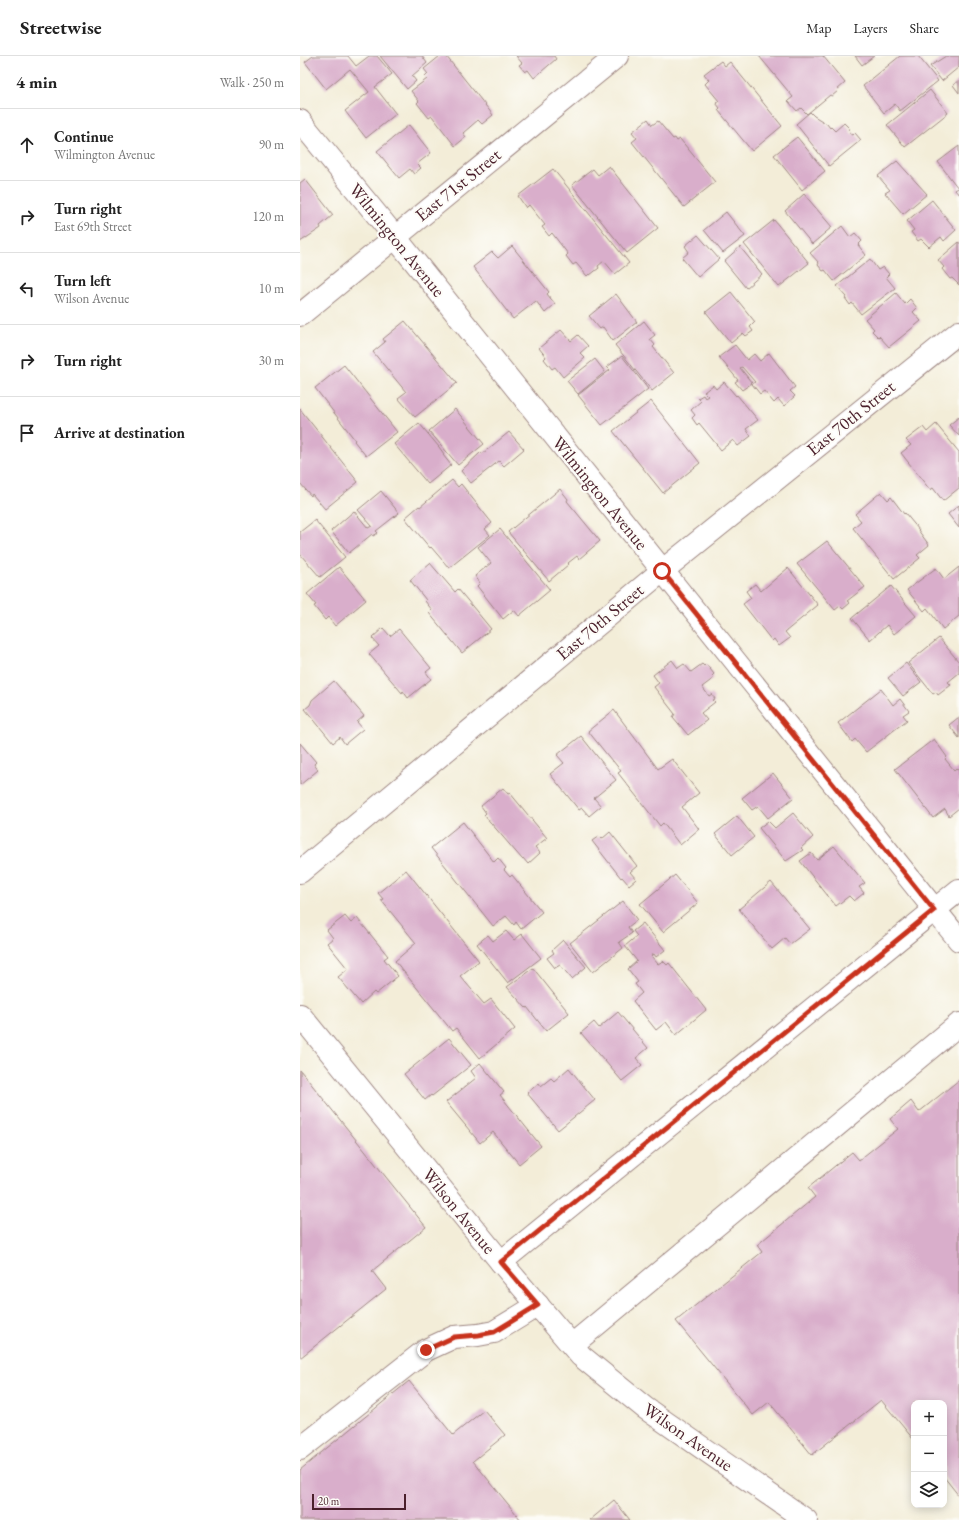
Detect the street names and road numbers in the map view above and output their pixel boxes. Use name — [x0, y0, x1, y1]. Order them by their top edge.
street label: East 71st Street — [410, 143, 506, 226]
street label: Wilmington Avenue — [344, 178, 450, 301]
street label: East 70th Street — [802, 375, 900, 460]
street label: Wilmington Avenue — [547, 431, 653, 554]
street label: East 70th Street — [551, 578, 648, 665]
street label: Wilson Avenue — [418, 1163, 501, 1258]
street label: Wilson Avenue — [639, 1397, 738, 1476]

